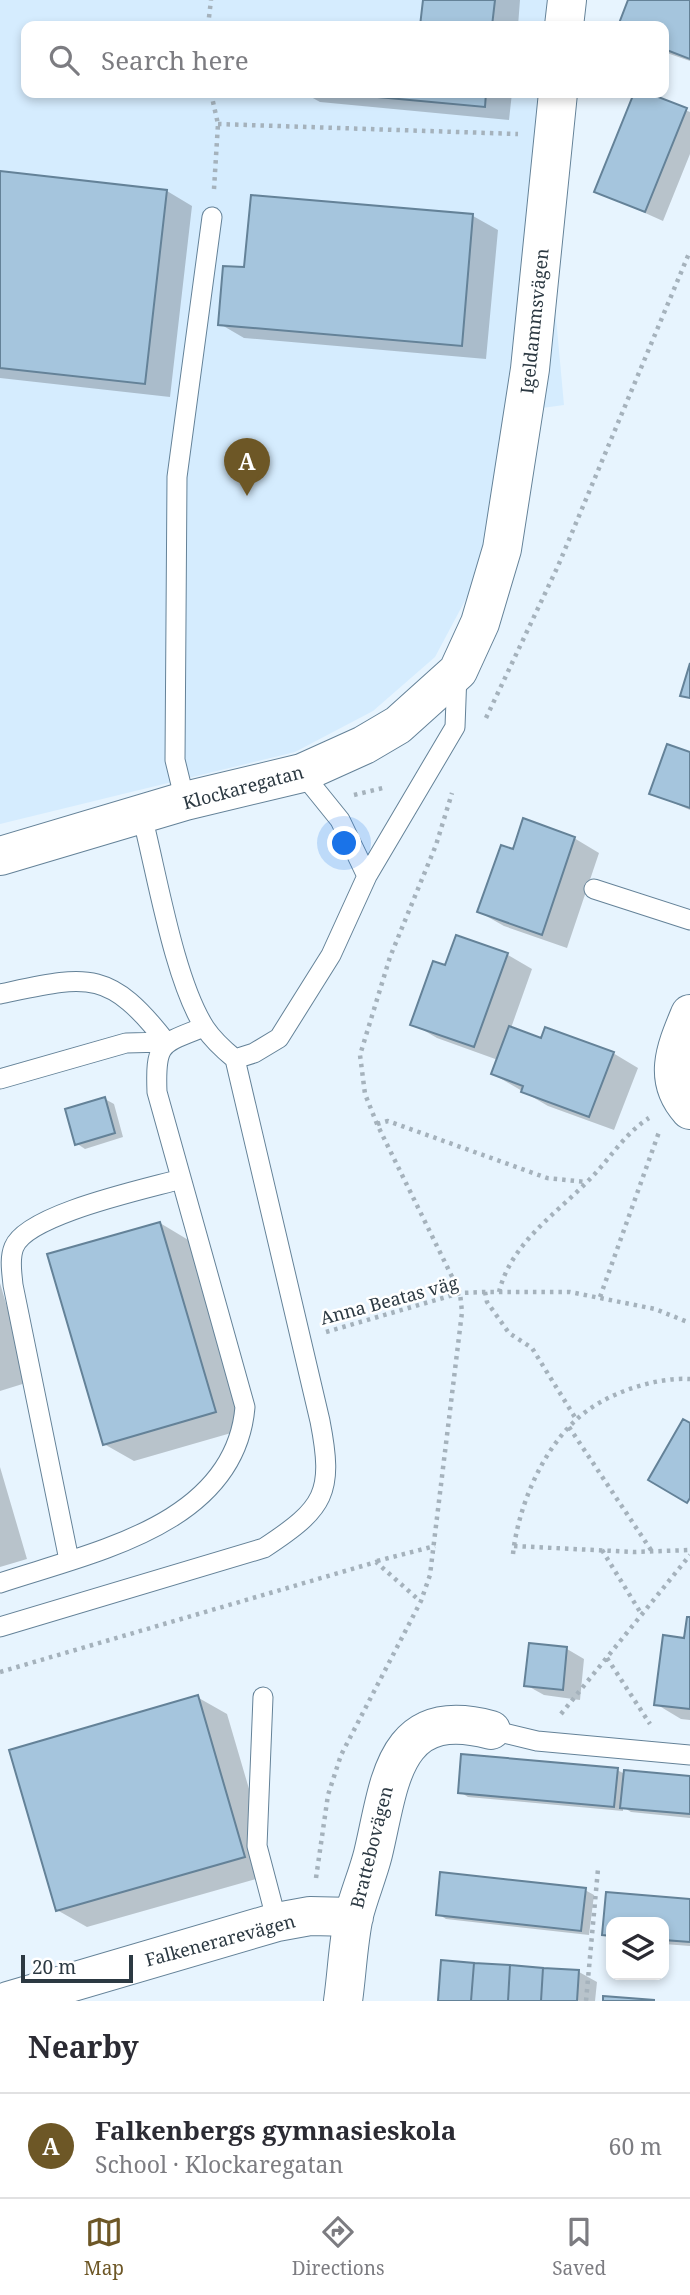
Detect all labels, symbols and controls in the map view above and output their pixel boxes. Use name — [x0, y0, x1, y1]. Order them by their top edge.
search box — [21, 21, 669, 98]
icon: search — [45, 41, 83, 79]
text: Search here — [101, 42, 249, 78]
street label: Igeldammsvägen — [514, 247, 554, 395]
pin: A — [224, 438, 270, 496]
street label: Klockaregatan — [180, 759, 306, 815]
your location — [327, 826, 361, 860]
street label: Anna Beatas väg — [317, 1270, 461, 1330]
street label: Brattebovägen — [344, 1783, 398, 1911]
street label: Falkenerarevägen — [142, 1908, 298, 1972]
map controls — [606, 1917, 669, 1980]
button: layers — [606, 1917, 669, 1980]
scale bar — [21, 1952, 133, 1984]
text: 20 m — [32, 1954, 76, 1980]
text: Nearby — [28, 2026, 139, 2067]
text: Falkenbergs gymnasieskola — [95, 2112, 456, 2148]
text: A — [42, 2130, 60, 2162]
text: 60 m — [609, 2130, 662, 2162]
text: School · Klockaregatan — [95, 2148, 343, 2180]
tab: Map — [84, 2213, 124, 2281]
tab: Directions — [292, 2213, 385, 2281]
tab: Saved — [552, 2213, 606, 2281]

